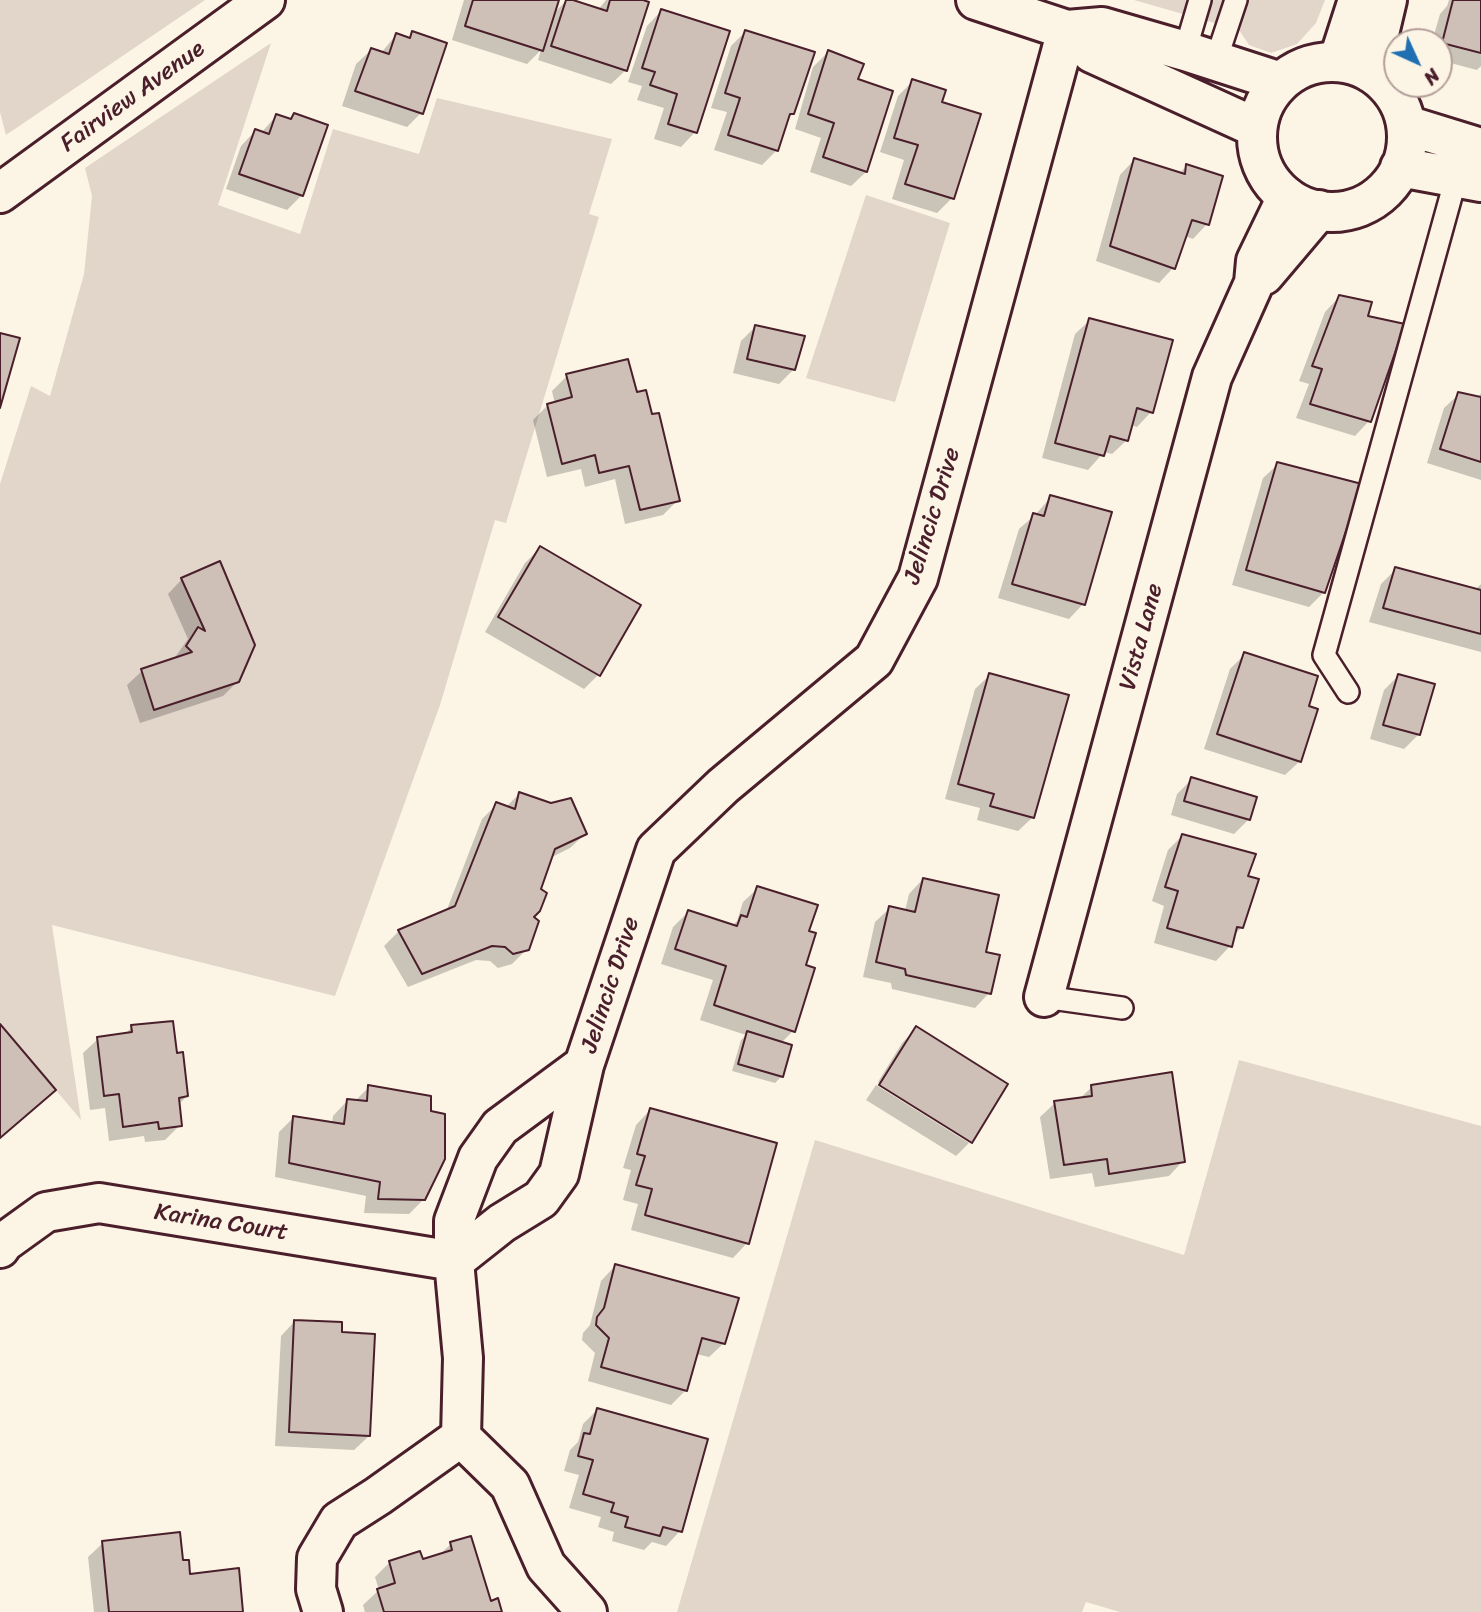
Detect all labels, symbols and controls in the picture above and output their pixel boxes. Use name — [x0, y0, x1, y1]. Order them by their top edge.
north arrow — [1383, 28, 1453, 98]
street label: Fairview Avenue — [55, 35, 211, 159]
text: N — [1415, 60, 1448, 93]
street label: Jelincic Drive — [899, 444, 967, 588]
street label: Vista Lane — [1114, 581, 1170, 693]
street label: Jelincic Drive — [576, 913, 646, 1057]
street label: Karina Court — [152, 1198, 290, 1248]

